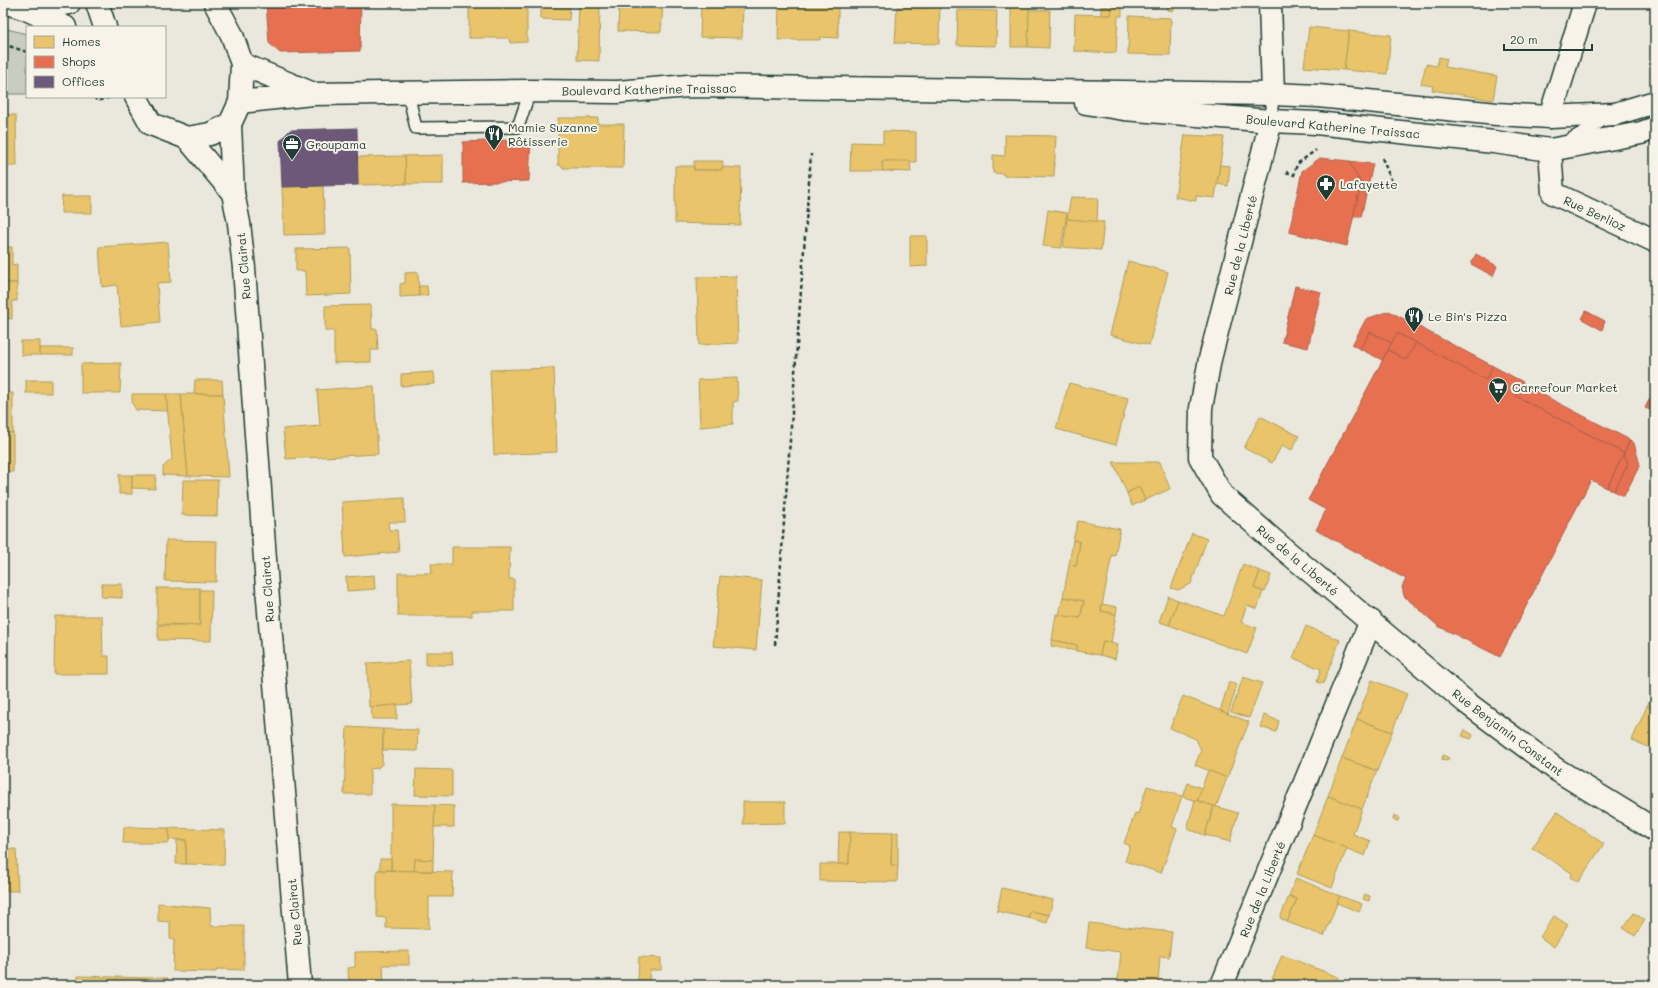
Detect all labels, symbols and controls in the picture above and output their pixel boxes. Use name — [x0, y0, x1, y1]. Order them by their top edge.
legend — [26, 26, 166, 98]
scale bar — [1504, 26, 1592, 52]
text: 20 m — [1510, 31, 1538, 47]
text: Homes — [62, 33, 101, 49]
text: Shops — [62, 53, 96, 69]
text: Offices — [62, 73, 105, 89]
street label: Boulevard Katherine Traissac — [561, 79, 737, 99]
street label: Boulevard Katherine Traissac — [1245, 110, 1421, 142]
place label: Mamie Suzanne Rôtisserie — [508, 119, 598, 149]
restaurant icon: Mamie Suzanne Rôtisserie — [483, 123, 505, 151]
office icon: Groupama — [281, 133, 303, 161]
place label: Groupama — [306, 136, 367, 152]
pharmacy icon: Lafayette — [1315, 173, 1337, 201]
place label: Lafayette — [1340, 176, 1398, 192]
street label: Rue Berlioz — [1561, 192, 1629, 235]
street label: Rue de la Liberté — [1220, 193, 1260, 297]
street label: Rue Clairat — [232, 232, 254, 300]
restaurant icon: Le Bin's Pizza — [1403, 305, 1425, 333]
place label: Le Bin's Pizza — [1428, 308, 1508, 324]
supermarket icon: Carrefour Market — [1487, 376, 1509, 404]
place label: Carrefour Market — [1512, 379, 1618, 395]
street label: Rue de la Liberté — [1254, 521, 1342, 599]
street label: Rue Clairat — [257, 555, 277, 623]
street label: Rue Benjamin Constant — [1449, 685, 1567, 779]
street label: Rue de la Liberté — [1235, 838, 1289, 940]
street label: Rue Clairat — [283, 878, 305, 946]

